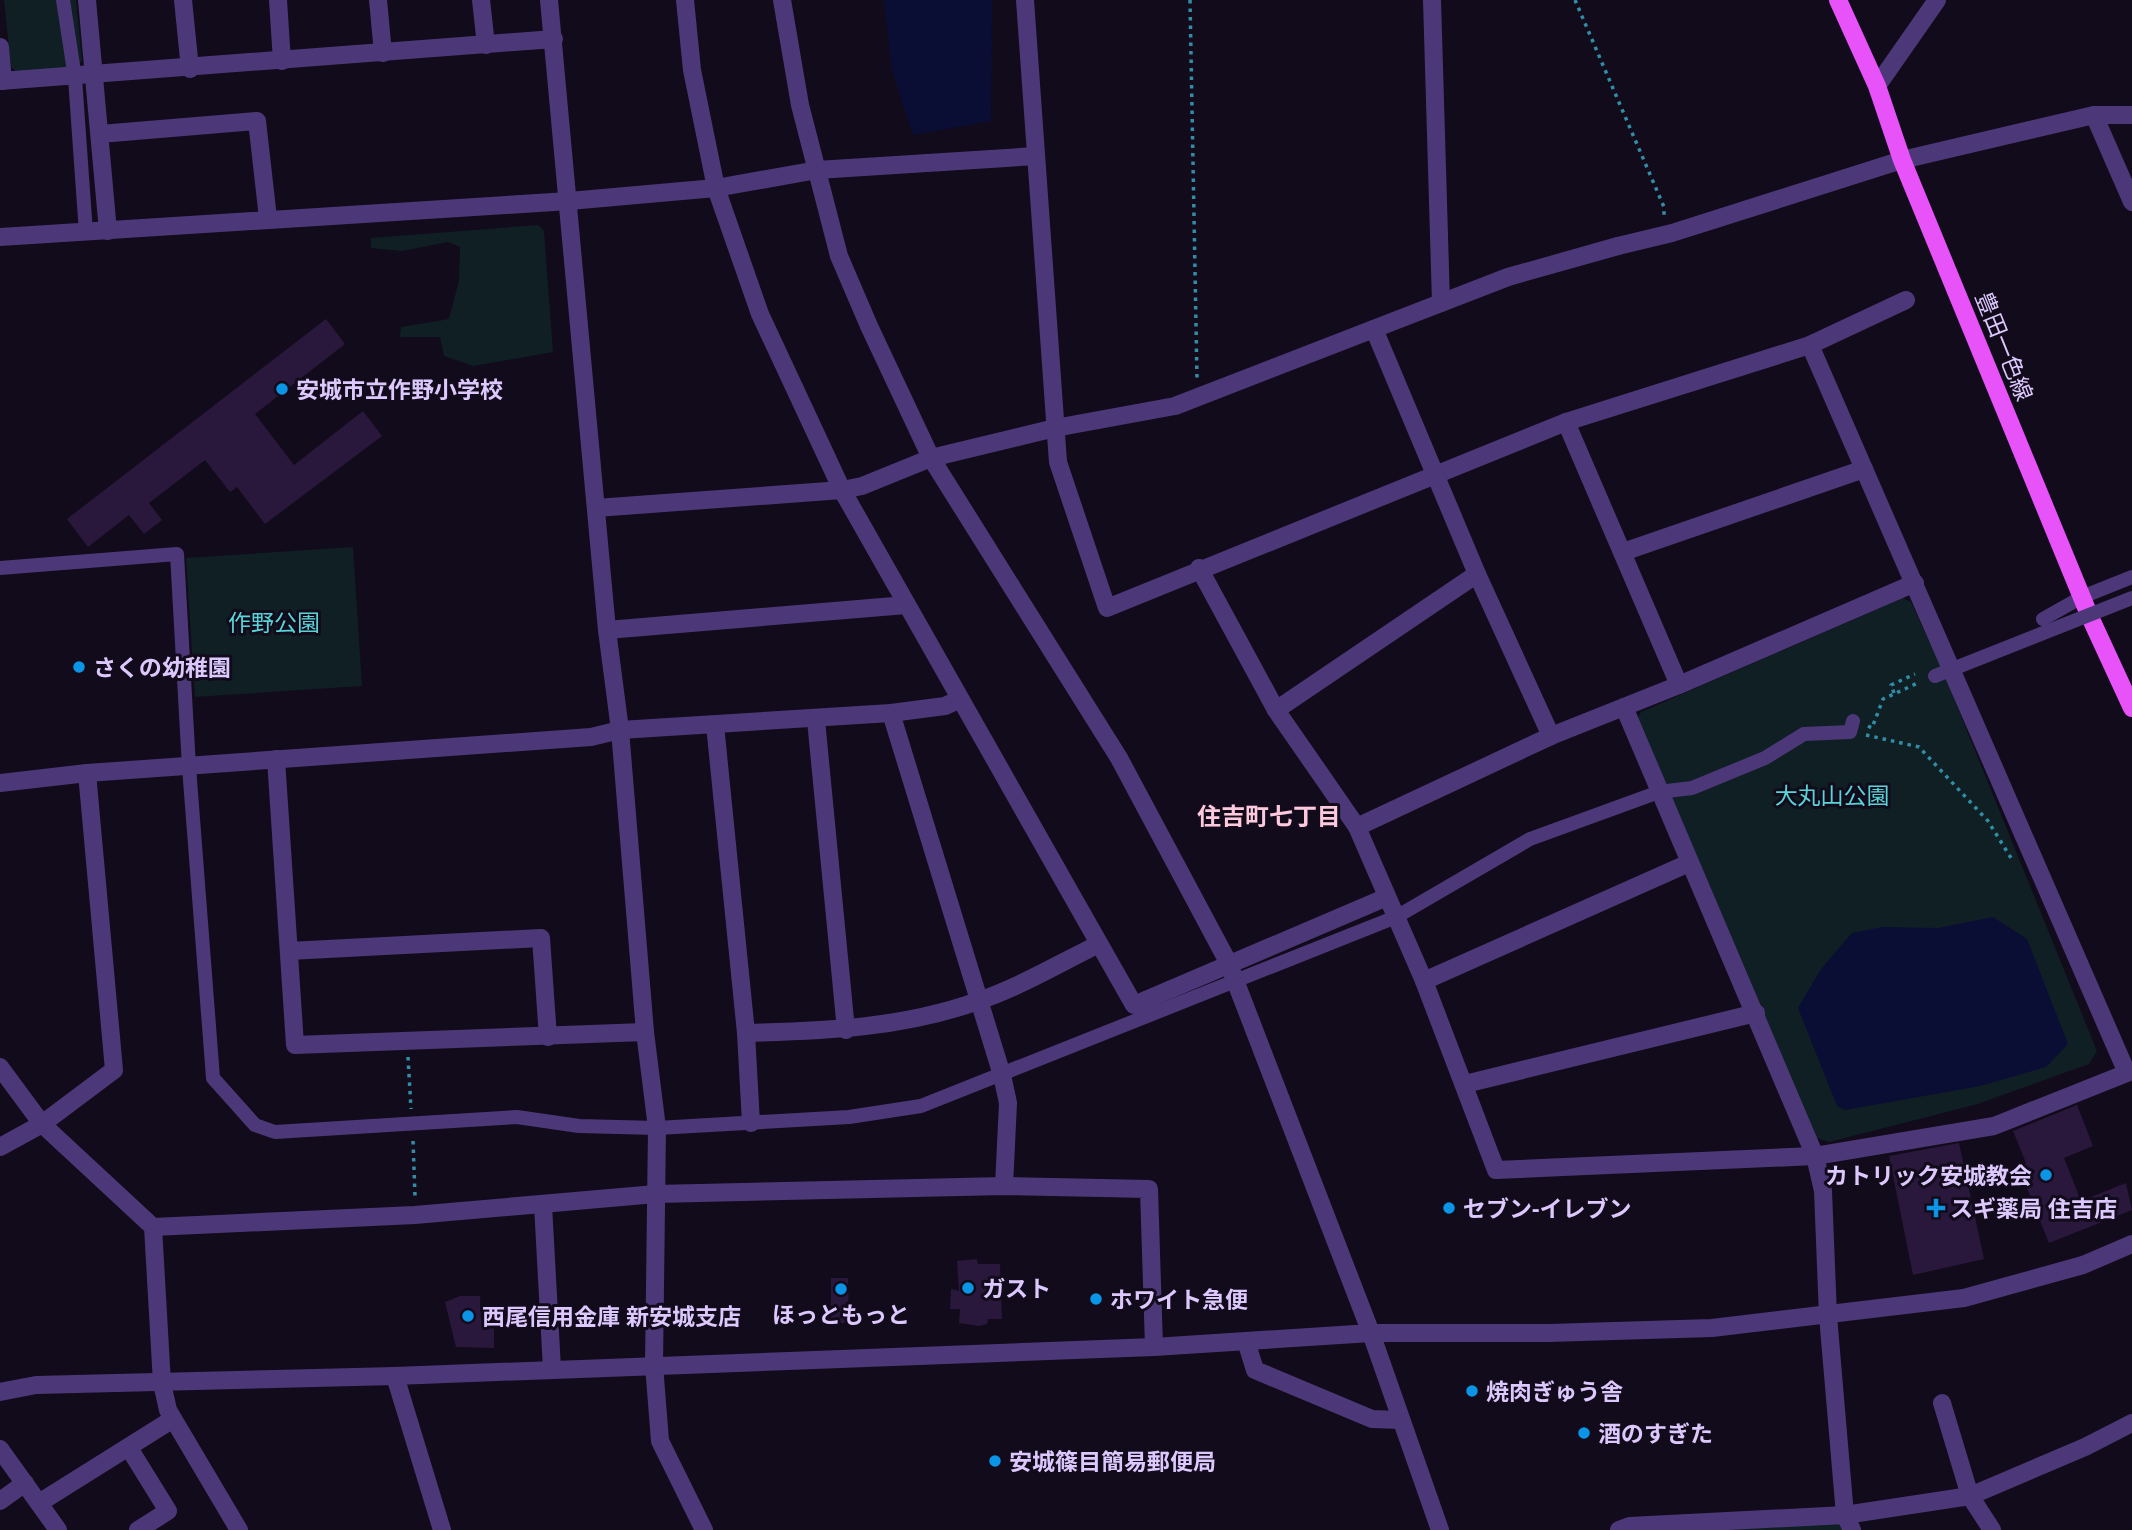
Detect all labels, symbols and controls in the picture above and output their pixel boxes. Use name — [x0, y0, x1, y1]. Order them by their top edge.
street label: 豊田一色線 — [1969, 287, 2041, 405]
place label: 安城市立作野小学校 — [296, 373, 503, 405]
marker: 安城市立作野小学校 — [274, 381, 290, 397]
park label: 作野公園 — [228, 606, 320, 638]
place label: さくの幼稚園 — [93, 651, 231, 683]
marker: さくの幼稚園 — [71, 659, 87, 675]
park label: 大丸山公園 — [1775, 779, 1890, 811]
district label: 住吉町七丁目 — [1197, 799, 1341, 832]
place label: カトリック安城教会 — [1825, 1159, 2032, 1191]
marker: カトリック安城教会 — [2038, 1167, 2054, 1183]
place label: セブン-イレブン — [1463, 1192, 1631, 1224]
place label: スギ薬局 住吉店 — [1950, 1192, 2117, 1224]
marker: セブン-イレブン — [1441, 1200, 1457, 1216]
marker: スギ薬局 住吉店 — [1928, 1200, 1944, 1216]
place label: ガスト — [982, 1272, 1051, 1304]
marker: ガスト — [960, 1280, 976, 1296]
marker: ほっともっと — [833, 1281, 849, 1297]
place label: ホワイト急便 — [1110, 1283, 1248, 1315]
marker: ホワイト急便 — [1088, 1291, 1104, 1307]
place label: ほっともっと — [772, 1298, 910, 1330]
place label: 西尾信用金庫 新安城支店 — [482, 1300, 741, 1332]
marker: 西尾信用金庫 新安城支店 — [460, 1308, 476, 1324]
place label: 焼肉ぎゅう舎 — [1486, 1375, 1623, 1407]
marker: 焼肉ぎゅう舎 — [1464, 1383, 1480, 1399]
place label: 酒のすぎた — [1598, 1417, 1713, 1449]
marker: 酒のすぎた — [1576, 1425, 1592, 1441]
place label: 安城篠目簡易郵便局 — [1009, 1445, 1216, 1477]
marker: 安城篠目簡易郵便局 — [987, 1453, 1003, 1469]

